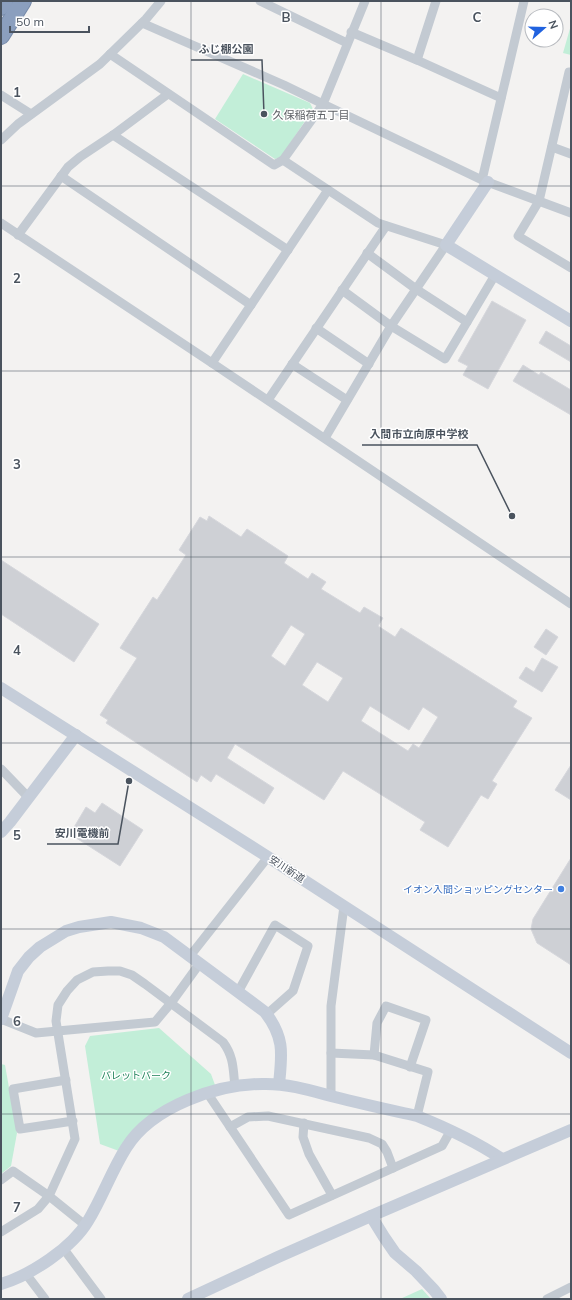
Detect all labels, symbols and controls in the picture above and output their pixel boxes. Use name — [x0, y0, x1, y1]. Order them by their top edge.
scale bar — [10, 8, 89, 34]
north arrow — [524, 8, 564, 48]
text: B — [282, 9, 291, 25]
text: C — [473, 9, 482, 25]
text: 50 m — [16, 14, 44, 29]
text: N — [545, 18, 561, 31]
callout: ふじ棚公園 — [191, 37, 262, 60]
text: ふじ棚公園 — [199, 42, 254, 56]
text: 1 — [13, 84, 21, 100]
district label: 久保稲荷五丁目 — [273, 108, 350, 122]
text: 2 — [13, 270, 21, 286]
callout: 入間市立向原中学校 — [362, 422, 477, 445]
text: 入間市立向原中学校 — [370, 427, 469, 441]
text: 3 — [13, 456, 21, 472]
text: 4 — [13, 642, 21, 658]
callout: 安川電機前 — [47, 821, 118, 844]
text: 安川電機前 — [55, 826, 110, 840]
text: 5 — [13, 827, 21, 843]
street label: 安川新道 — [267, 853, 307, 885]
place label: イオン入間ショッピングセンター — [403, 883, 553, 896]
marker: イオン入間ショッピングセンター — [556, 884, 566, 894]
text: 6 — [13, 1013, 21, 1029]
park label: パレットパーク — [101, 1069, 171, 1082]
text: 7 — [13, 1199, 21, 1215]

